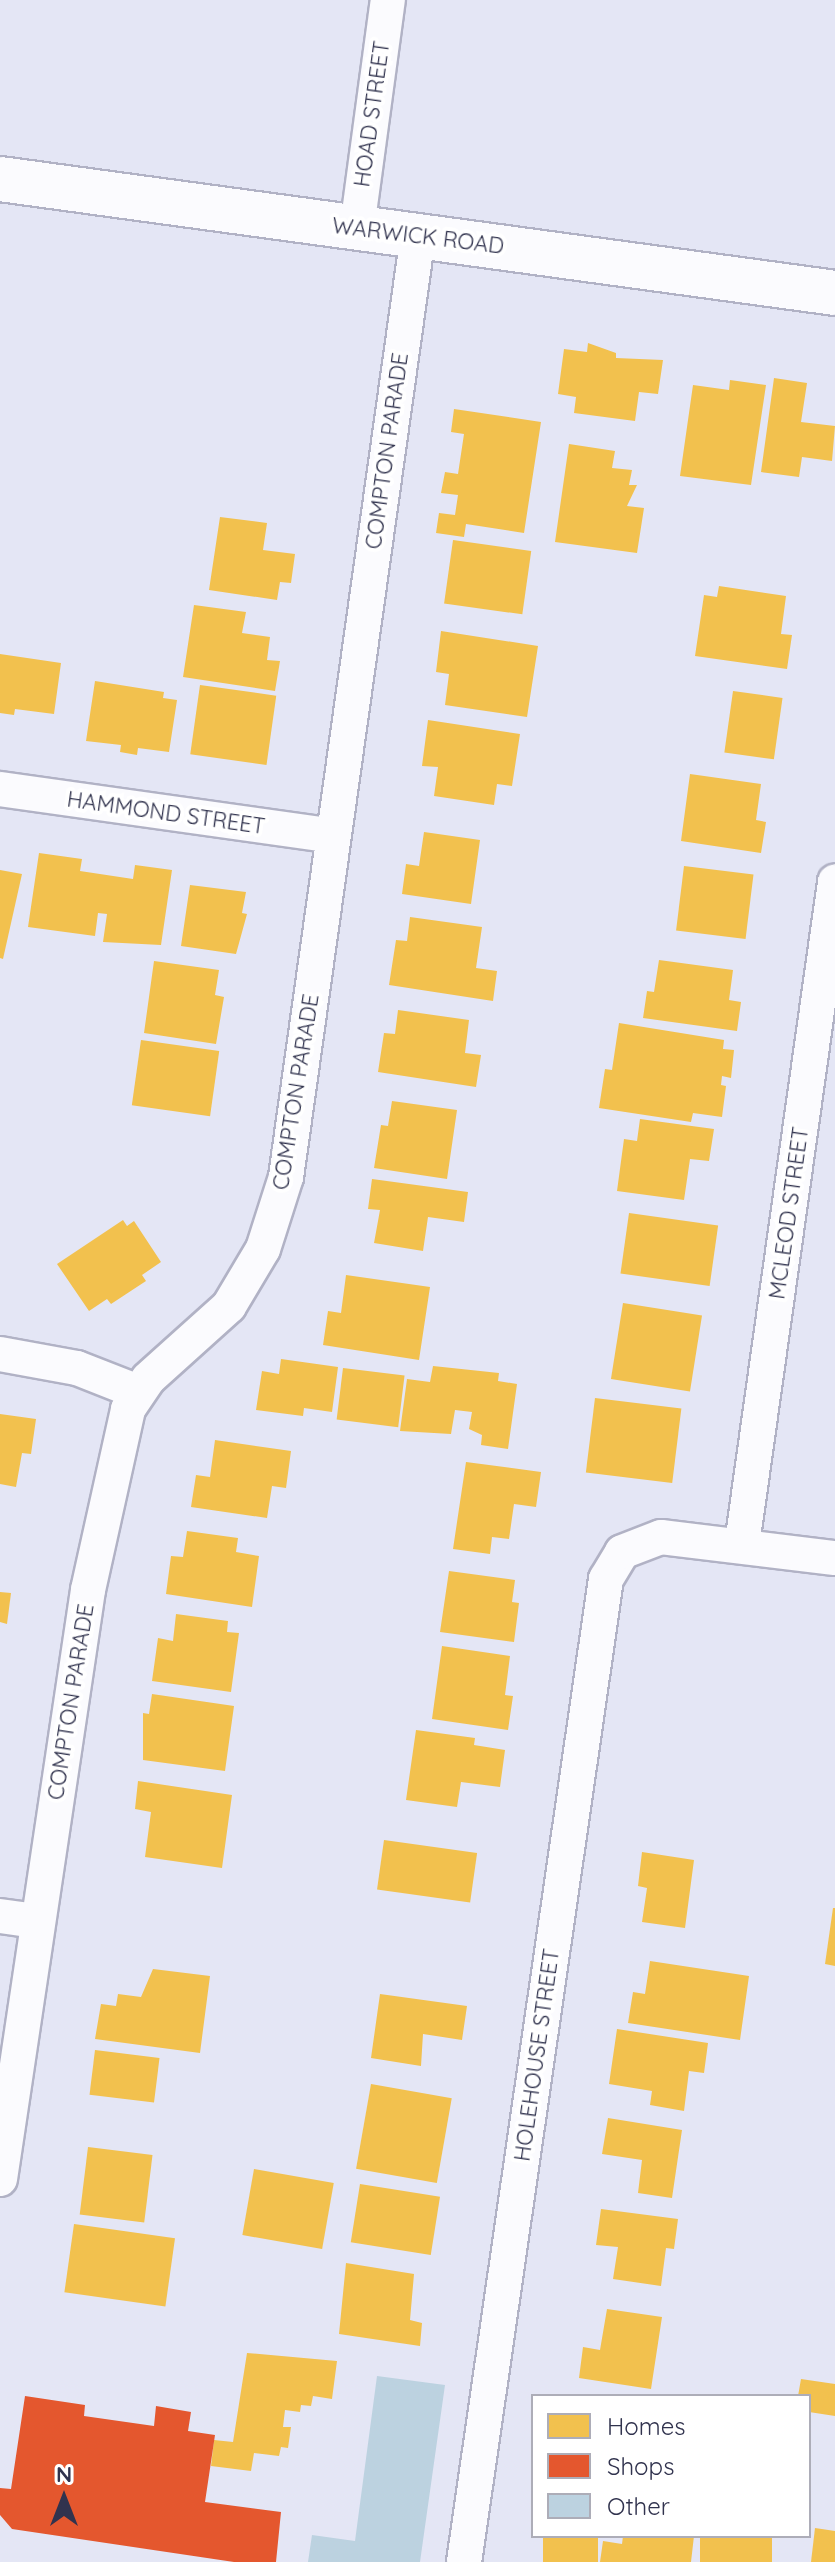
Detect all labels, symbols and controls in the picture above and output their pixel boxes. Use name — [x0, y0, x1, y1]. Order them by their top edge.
street label: HOAD STREET — [349, 39, 395, 189]
street label: WARWICK ROAD — [331, 212, 505, 260]
street label: COMPTON PARADE — [360, 351, 414, 551]
street label: HAMMOND STREET — [65, 786, 267, 840]
street label: COMPTON PARADE — [267, 992, 325, 1192]
street label: MCLEOD STREET — [764, 1125, 814, 1301]
street label: COMPTON PARADE — [42, 1602, 100, 1802]
street label: HOLEHOUSE STREET — [509, 1947, 565, 2163]
legend — [531, 2394, 811, 2538]
text: Homes — [607, 2411, 685, 2441]
text: Shops — [607, 2451, 674, 2481]
north arrow — [24, 2458, 104, 2538]
text: N — [56, 2460, 72, 2488]
text: Other — [607, 2491, 670, 2521]

